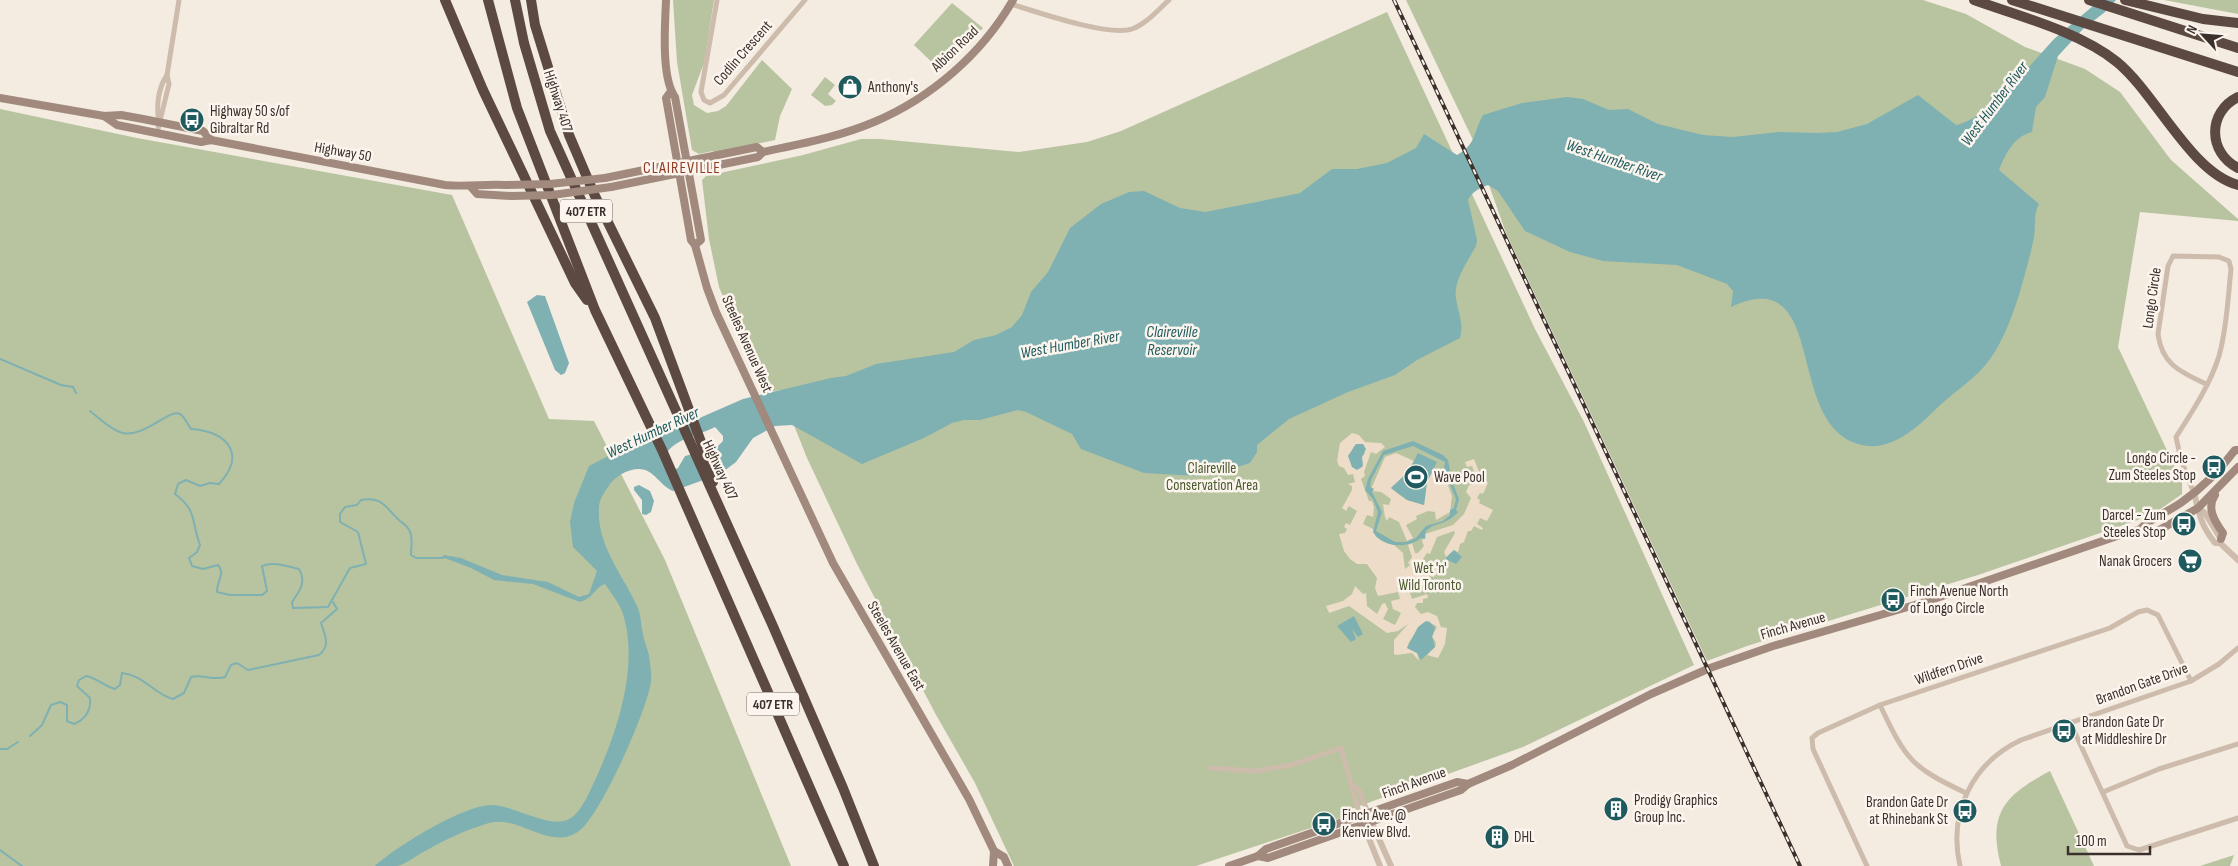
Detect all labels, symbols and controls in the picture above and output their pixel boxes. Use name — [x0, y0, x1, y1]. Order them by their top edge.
north arrow — [2178, 10, 2228, 60]
street label: Codlin Crescent — [710, 16, 777, 89]
street label: Albion Road — [927, 22, 983, 77]
text: N — [2182, 22, 2201, 37]
water label: West Humber River — [1957, 58, 2033, 150]
street label: Highway 407 — [539, 68, 577, 134]
shop icon: Anthony's — [837, 74, 863, 100]
place label: Anthony's — [867, 78, 918, 97]
place label: Highway 50 s/of Gibraltar Rd — [210, 102, 290, 138]
bus stop icon: Highway 50 s/of Gibraltar Rd — [179, 107, 205, 133]
water label: West Humber River — [1564, 136, 1665, 186]
street label: Highway 50 — [313, 138, 373, 166]
district label: CLAIREVILLE — [643, 159, 721, 178]
road number: 407 ETR — [560, 200, 612, 222]
street label: Longo Circle — [2138, 266, 2166, 330]
street label: Steeles Avenue West — [717, 293, 777, 396]
water label: Claireville Reservoir — [1146, 323, 1198, 360]
water label: West Humber River — [1019, 327, 1121, 363]
water label: West Humber River — [604, 403, 703, 463]
street label: Highway 407 — [698, 437, 742, 503]
place label: Longo Circle - Zum Steeles Stop — [2109, 449, 2196, 485]
bus stop icon: Longo Circle - Zum Steeles Stop — [2201, 454, 2227, 480]
park label: Claireville Conservation Area — [1166, 459, 1258, 495]
sports icon: Wave Pool — [1403, 464, 1429, 490]
place label: Wave Pool — [1434, 468, 1485, 487]
place label: Darcel - Zum Steeles Stop — [2102, 506, 2166, 542]
bus stop icon: Darcel - Zum Steeles Stop — [2171, 511, 2197, 537]
supermarket icon: Nanak Grocers — [2177, 548, 2203, 574]
place label: Nanak Grocers — [2099, 552, 2172, 571]
park label: Wet 'n' Wild Toronto — [1399, 559, 1461, 595]
place label: Finch Avenue North of Longo Circle — [1910, 582, 2008, 618]
bus stop icon: Finch Avenue North of Longo Circle — [1880, 587, 1906, 613]
street label: Steeles Avenue East — [863, 598, 930, 695]
street label: Finch Avenue — [1758, 608, 1828, 644]
street label: Wildfern Drive — [1912, 648, 1986, 690]
street label: Brandon Gate Drive — [2093, 659, 2191, 709]
road number: 407 ETR — [747, 692, 799, 716]
place label: Brandon Gate Dr at Middleshire Dr — [2082, 713, 2167, 749]
bus stop icon: Brandon Gate Dr at Middleshire Dr — [2051, 718, 2077, 744]
street label: Finch Avenue — [1379, 763, 1449, 803]
place label: Prodigy Graphics Group Inc. — [1634, 791, 1718, 827]
place label: Brandon Gate Dr at Rhinebank St — [1866, 793, 1949, 829]
building icon: Prodigy Graphics Group Inc. — [1603, 796, 1629, 822]
bus stop icon: Brandon Gate Dr at Rhinebank St — [1952, 798, 1978, 824]
place label: Finch Ave. @ Kenview Blvd. — [1342, 806, 1411, 842]
bus stop icon: Finch Ave. @ Kenview Blvd. — [1311, 811, 1337, 837]
building icon: DHL — [1484, 824, 1510, 850]
scale bar — [2068, 824, 2150, 856]
place label: DHL — [1514, 828, 1535, 847]
text: 100 m — [2076, 832, 2107, 851]

